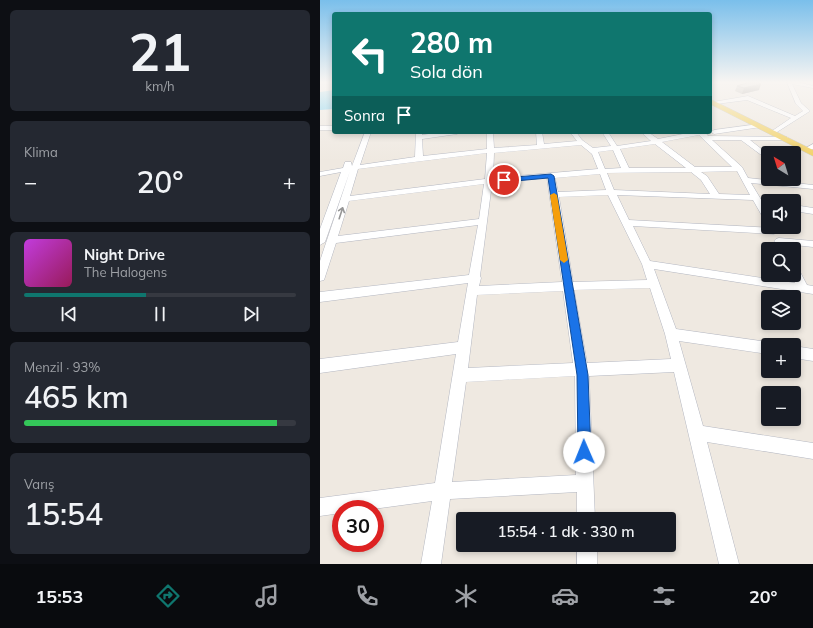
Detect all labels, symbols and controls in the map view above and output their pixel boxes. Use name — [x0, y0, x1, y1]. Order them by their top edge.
text: 21 — [129, 19, 191, 84]
text: 280 m — [410, 25, 493, 60]
icon: left — [344, 28, 396, 80]
text: Sola dön — [410, 60, 483, 83]
text: km/h — [145, 78, 175, 94]
icon: arrive — [393, 104, 415, 126]
text: Sonra — [344, 106, 385, 125]
text: Klima — [24, 144, 58, 160]
north arrow — [761, 146, 801, 186]
map controls — [761, 146, 801, 426]
text: 20° — [136, 163, 184, 201]
pin — [487, 163, 521, 197]
text: − — [24, 168, 37, 196]
text: + — [283, 168, 296, 196]
icon: arrive — [493, 169, 515, 191]
button: sound — [761, 194, 801, 234]
one-way arrow — [338, 207, 345, 220]
button: search — [761, 242, 801, 282]
text: Night Drive — [84, 245, 165, 264]
text: The Halogens — [84, 264, 167, 280]
button: layers — [761, 290, 801, 330]
icon: previous — [58, 303, 80, 325]
icon: pause — [149, 303, 171, 325]
icon: next — [240, 303, 262, 325]
button: + — [761, 338, 801, 378]
text: Menzil · 93% — [24, 359, 100, 375]
text: 465 km — [24, 378, 129, 416]
button: − — [761, 386, 801, 426]
position arrow — [563, 431, 605, 473]
text: Varış — [24, 476, 54, 492]
text: 15:54 — [24, 495, 103, 533]
speed limit sign: 30 — [332, 500, 384, 552]
text: 15:54 · 1 dk · 330 m — [497, 522, 635, 541]
icon: directions — [154, 582, 182, 610]
icon: music — [253, 582, 281, 610]
icon: phone — [353, 582, 381, 610]
icon: climate — [452, 582, 480, 610]
icon: car — [551, 582, 579, 610]
icon: filters — [650, 582, 678, 610]
text: 15:53 — [36, 585, 83, 608]
text: 20° — [749, 585, 777, 608]

